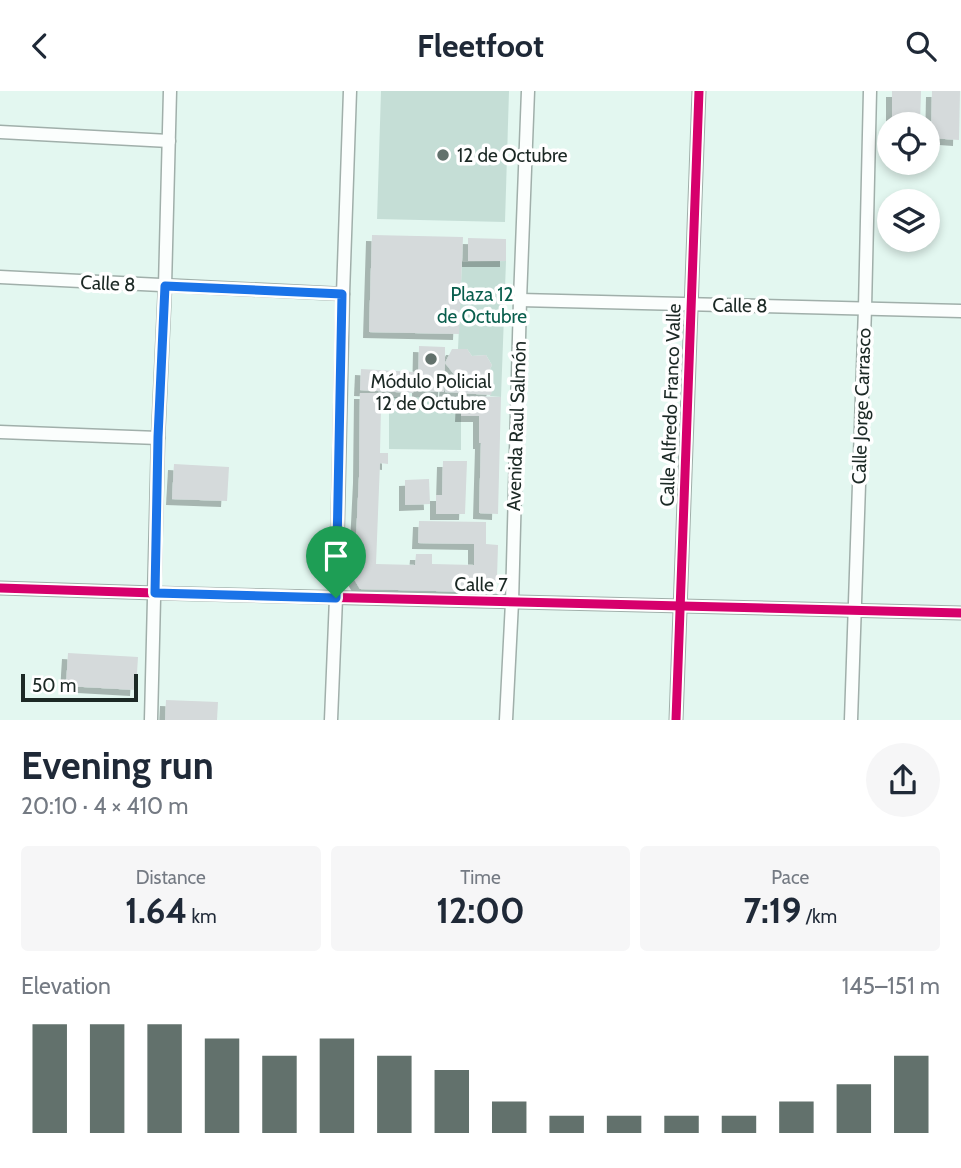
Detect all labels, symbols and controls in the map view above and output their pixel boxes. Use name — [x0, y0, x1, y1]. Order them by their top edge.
text: Fleetfoot — [417, 26, 544, 65]
icon: back — [21, 27, 59, 65]
icon: search — [902, 27, 940, 65]
map controls — [877, 112, 940, 252]
button: locate — [877, 112, 940, 175]
place label: 12 de Octubre — [457, 144, 568, 167]
marker: 12 de Octubre — [435, 147, 451, 163]
button: layers — [877, 189, 940, 252]
street label: Calle 8 — [80, 271, 136, 296]
park label: Plaza 12 de Octubre — [437, 283, 527, 328]
street label: Calle 8 — [712, 294, 768, 317]
street label: Calle Alfredo Franco Valle — [655, 303, 686, 507]
street label: Calle Jorge Carrasco — [847, 327, 876, 485]
street label: Avenida Raul Salmón — [502, 341, 531, 511]
marker: Módulo Policial 12 de Octubre — [423, 351, 439, 367]
place label: Módulo Policial 12 de Octubre — [370, 370, 492, 415]
pin — [306, 526, 366, 598]
icon: arrive — [317, 537, 355, 575]
street label: Calle 7 — [454, 573, 508, 596]
scale bar — [21, 671, 138, 703]
text: 50 m — [32, 674, 76, 697]
text: Evening run — [21, 742, 214, 789]
button: share — [866, 743, 940, 817]
text: 20:10 · 4 × 410 m — [21, 792, 188, 820]
text: Distance — [136, 866, 206, 889]
text: Time — [460, 866, 501, 889]
text: Pace — [771, 866, 809, 889]
text: 1.64 — [125, 889, 187, 932]
text: 12:00 — [436, 889, 525, 932]
text: 7:19 — [743, 889, 801, 932]
text: km — [187, 905, 217, 928]
text: /km — [801, 905, 837, 928]
text: Elevation — [21, 972, 111, 1000]
text: 145–151 m — [842, 972, 940, 1000]

